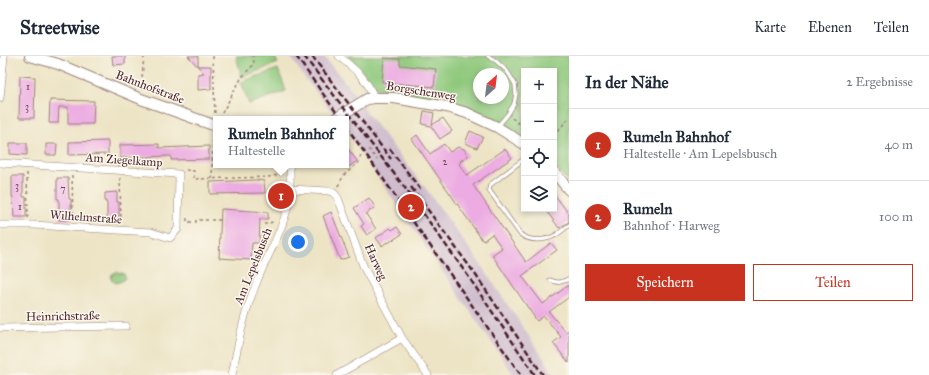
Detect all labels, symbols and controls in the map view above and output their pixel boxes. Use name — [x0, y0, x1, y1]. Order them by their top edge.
text: Streetwise — [20, 16, 100, 39]
text: Karte — [754, 19, 786, 36]
text: Ebenen — [808, 19, 852, 36]
text: Teilen — [874, 19, 909, 36]
street label: Bahnhofstraße — [114, 68, 186, 106]
north arrow — [473, 68, 509, 104]
map controls — [521, 68, 557, 212]
button: + — [521, 68, 557, 104]
text: In der Nähe — [585, 72, 669, 93]
text: 2 Ergebnisse — [846, 74, 913, 90]
street label: Borgschenweg — [385, 79, 457, 104]
house number: 1 — [26, 81, 30, 93]
house number: 3 — [25, 101, 29, 113]
button: − — [521, 104, 557, 140]
popup — [213, 116, 349, 168]
text: Rumeln Bahnhof — [228, 125, 334, 143]
text: Rumeln Bahnhof — [623, 128, 729, 146]
text: 1 — [595, 137, 601, 153]
text: 40 m — [884, 137, 913, 153]
button: locate — [521, 140, 557, 176]
text: Haltestelle — [228, 143, 285, 159]
text: Haltestelle · Am Lepelsbusch — [623, 146, 777, 162]
street label: Am Ziegelkamp — [84, 150, 163, 171]
house number: 2 — [443, 156, 448, 168]
button: layers — [521, 176, 557, 212]
house number: 3 — [15, 180, 19, 192]
pin: 1 — [268, 181, 294, 211]
house number: 7 — [60, 183, 66, 195]
pin: 2 — [398, 192, 424, 222]
text: Rumeln — [623, 200, 672, 218]
house number: 1 — [18, 201, 22, 213]
street label: Wilhelmstraße — [49, 207, 123, 227]
text: 2 — [595, 209, 601, 225]
text: 100 m — [879, 209, 913, 225]
text: Bahnhof · Harweg — [623, 218, 720, 234]
street label: Am Lepelsbusch — [231, 225, 275, 307]
your location — [288, 232, 308, 252]
street label: Harweg — [361, 242, 390, 283]
button: Speichern — [585, 264, 745, 301]
button: Teilen — [753, 264, 913, 301]
street label: Heinrichstraße — [26, 308, 100, 324]

